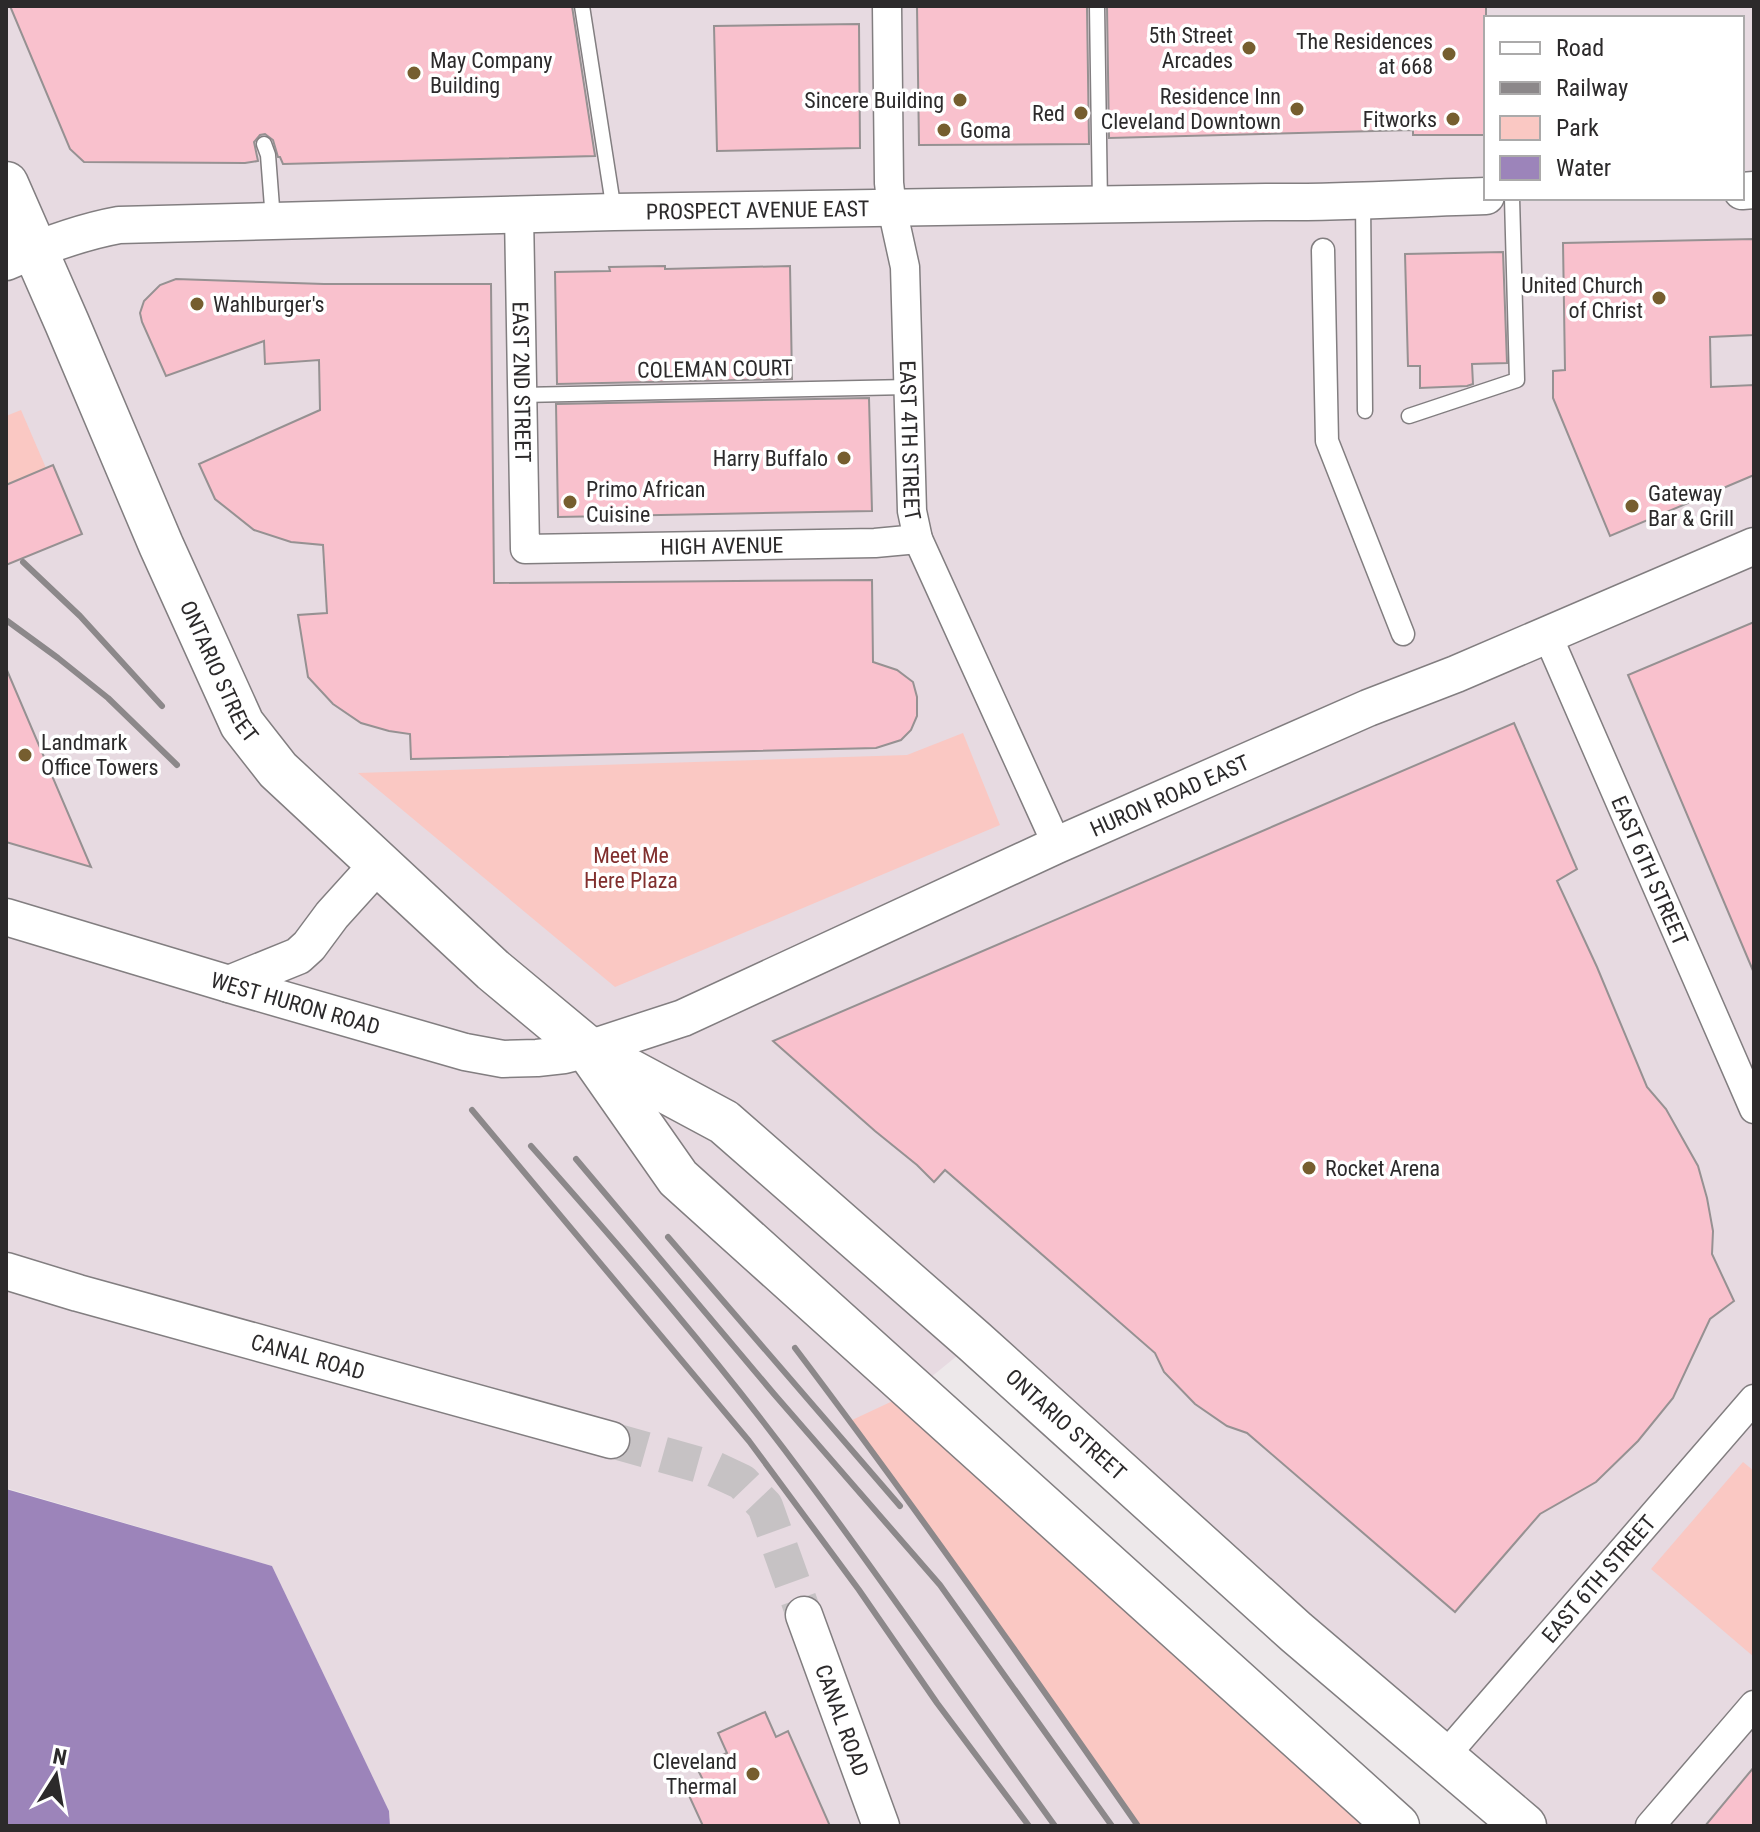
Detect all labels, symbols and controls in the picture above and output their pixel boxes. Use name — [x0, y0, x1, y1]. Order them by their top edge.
legend — [1484, 16, 1744, 200]
place label: 5th Street Arcades — [1148, 23, 1233, 73]
place label: The Residences at 668 — [1296, 29, 1433, 79]
text: Road — [1556, 34, 1604, 62]
marker: 5th Street Arcades — [1240, 39, 1258, 57]
marker: The Residences at 668 — [1440, 45, 1458, 63]
place label: May Company Building — [430, 48, 553, 98]
marker: May Company Building — [405, 64, 423, 82]
text: Railway — [1556, 74, 1628, 102]
place label: Residence Inn Cleveland Downtown — [1101, 84, 1281, 134]
place label: Sincere Building — [804, 88, 944, 113]
marker: Sincere Building — [951, 91, 969, 109]
marker: Residence Inn Cleveland Downtown — [1288, 100, 1306, 118]
place label: Red — [1032, 101, 1065, 126]
marker: Red — [1072, 104, 1090, 122]
place label: Fitworks — [1363, 107, 1437, 132]
marker: Fitworks — [1444, 110, 1462, 128]
text: Park — [1556, 114, 1599, 142]
place label: Goma — [960, 118, 1011, 143]
marker: Goma — [935, 121, 953, 139]
text: Water — [1556, 154, 1611, 182]
street label: PROSPECT AVENUE EAST — [646, 196, 870, 224]
place label: United Church of Christ — [1521, 273, 1643, 323]
marker: United Church of Christ — [1650, 289, 1668, 307]
place label: Wahlburger's — [213, 292, 325, 317]
marker: Wahlburger's — [188, 295, 206, 313]
street label: EAST 2ND STREET — [508, 301, 536, 463]
street label: COLEMAN COURT — [637, 355, 793, 383]
street label: EAST 4TH STREET — [895, 360, 926, 523]
place label: Harry Buffalo — [713, 446, 828, 471]
marker: Harry Buffalo — [835, 449, 853, 467]
place label: Primo African Cuisine — [586, 477, 705, 527]
place label: Gateway Bar & Grill — [1648, 481, 1734, 531]
marker: Primo African Cuisine — [561, 493, 579, 511]
marker: Gateway Bar & Grill — [1623, 497, 1641, 515]
street label: HIGH AVENUE — [660, 532, 784, 559]
street label: ONTARIO STREET — [175, 597, 264, 747]
place label: Landmark Office Towers — [41, 730, 158, 780]
marker: Landmark Office Towers — [16, 746, 34, 764]
street label: HURON ROAD EAST — [1086, 749, 1253, 841]
street label: EAST 6TH STREET — [1607, 792, 1694, 949]
park label: Meet Me Here Plaza — [584, 843, 678, 893]
street label: WEST HURON ROAD — [208, 967, 383, 1039]
place label: Rocket Arena — [1325, 1156, 1440, 1181]
marker: Rocket Arena — [1300, 1159, 1318, 1177]
street label: CANAL ROAD — [248, 1329, 368, 1384]
street label: ONTARIO STREET — [1001, 1364, 1132, 1485]
street label: EAST 6TH STREET — [1537, 1510, 1660, 1647]
street label: CANAL ROAD — [811, 1661, 874, 1780]
north arrow — [16, 1736, 96, 1816]
text: N — [51, 1743, 69, 1770]
place label: Cleveland Thermal — [653, 1749, 737, 1799]
marker: Cleveland Thermal — [744, 1765, 762, 1783]

